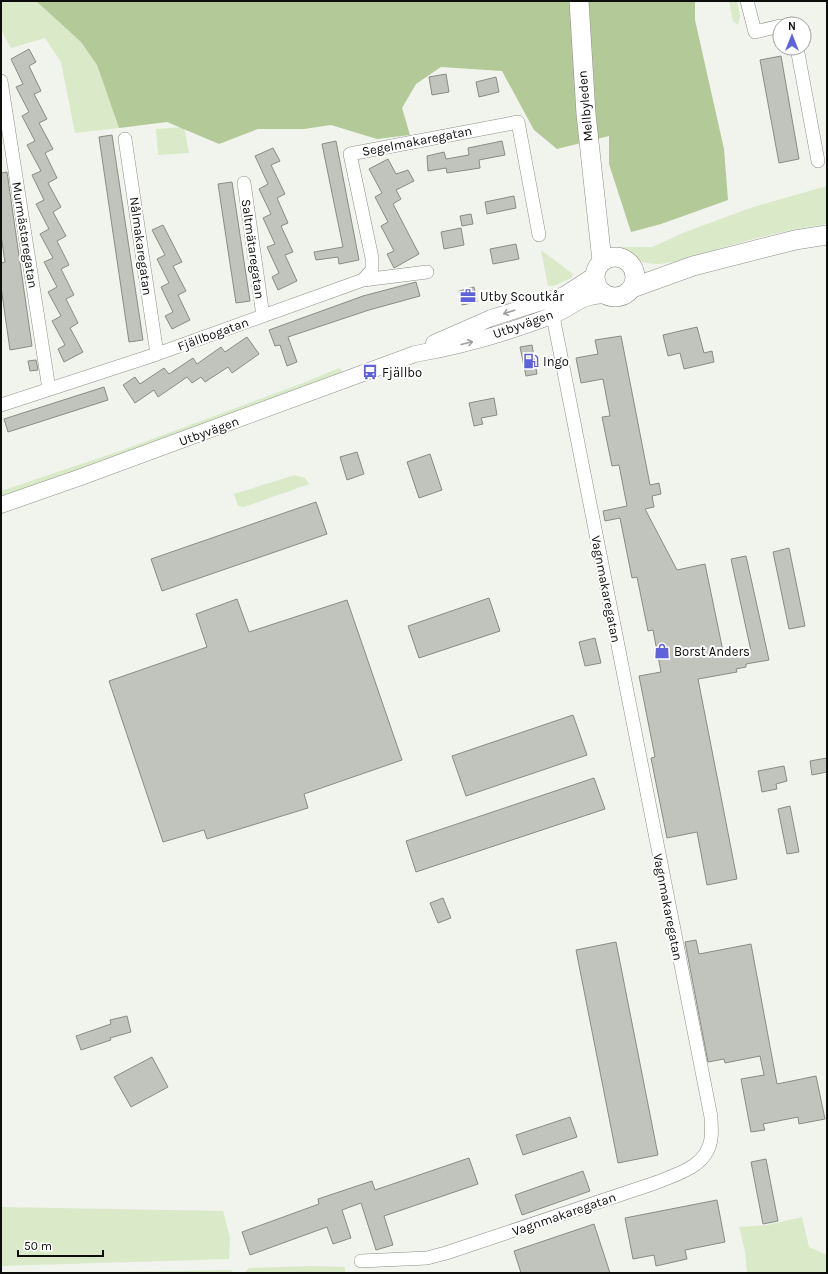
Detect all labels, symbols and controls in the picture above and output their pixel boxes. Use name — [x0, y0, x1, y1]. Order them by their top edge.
north arrow — [772, 16, 812, 56]
text: N — [788, 20, 796, 33]
street label: Mellbyleden — [574, 70, 596, 142]
street label: Segelmakaregatan — [361, 123, 473, 159]
street label: Murmästaregatan — [9, 181, 41, 289]
street label: Nålmakaregatan — [127, 196, 155, 296]
street label: Saltmätaregatan — [239, 198, 267, 300]
office icon: Utby Scoutkår — [459, 287, 477, 305]
place label: Utby Scoutkår — [480, 289, 564, 304]
street label: Utbyvägen — [491, 307, 555, 341]
one-way arrow — [503, 309, 515, 317]
street label: Fjällbogatan — [175, 314, 251, 354]
one-way arrow — [460, 338, 473, 346]
fuel station icon: Ingo — [522, 352, 540, 370]
place label: Ingo — [543, 354, 569, 369]
bus stop icon: Fjällbo — [361, 363, 379, 381]
place label: Fjällbo — [382, 365, 422, 380]
street label: Utbyvägen — [177, 413, 241, 449]
street label: Vagnmakaregatan — [588, 534, 624, 644]
shop icon: Borst Anders — [653, 642, 671, 660]
place label: Borst Anders — [674, 644, 750, 659]
street label: Vagnmakaregatan — [650, 852, 686, 962]
street label: Vagnmakaregatan — [510, 1189, 618, 1239]
scale bar — [18, 1232, 103, 1258]
text: 50 m — [24, 1239, 52, 1253]

